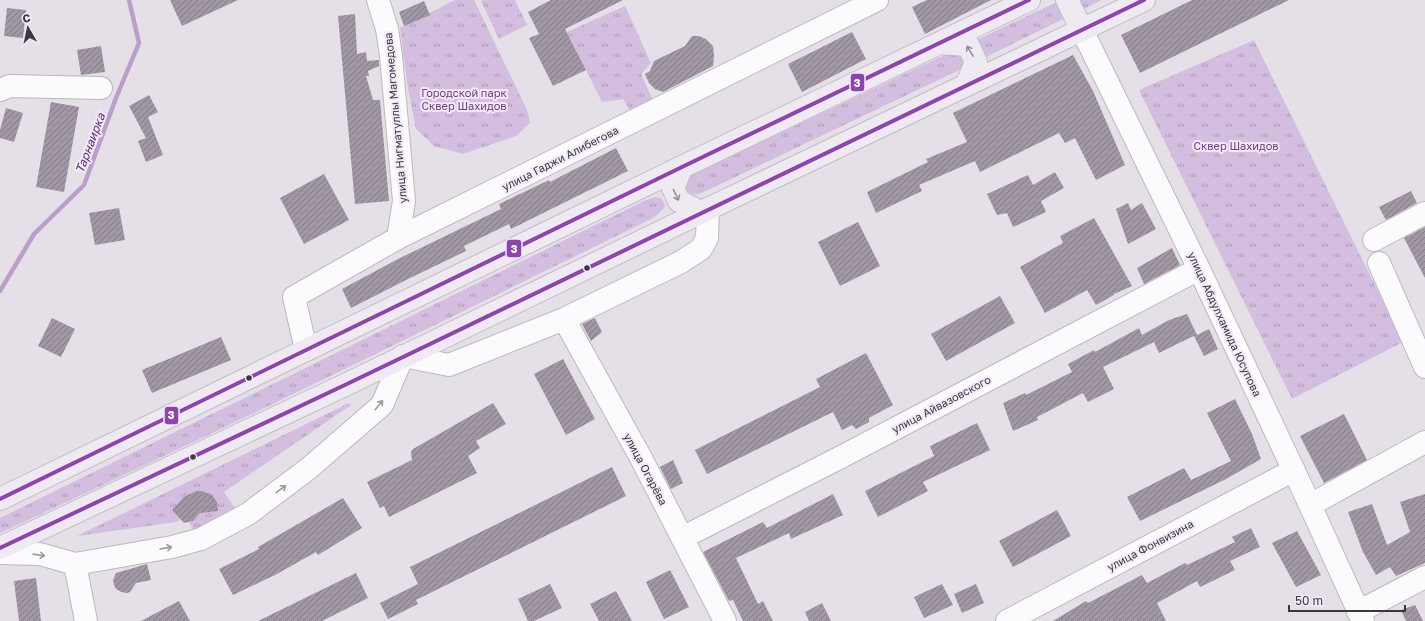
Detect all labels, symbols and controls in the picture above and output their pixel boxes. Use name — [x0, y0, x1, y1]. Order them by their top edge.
north arrow — [8, 8, 48, 48]
text: С — [21, 11, 31, 25]
street label: улица Нигматуллы Магомедова — [381, 32, 409, 204]
one-way arrow — [966, 45, 974, 57]
line badge: 3 — [850, 73, 865, 92]
text: 3 — [854, 76, 861, 89]
park label: Городской парк Сквер Шахидов — [421, 86, 507, 112]
water label: Тарнаирка — [72, 110, 109, 175]
street label: улица Гаджи Алибегова — [500, 123, 620, 193]
park label: Сквер Шахидов — [1193, 139, 1279, 152]
one-way arrow — [673, 189, 680, 201]
line badge: 3 — [506, 239, 522, 258]
text: 3 — [511, 242, 518, 255]
street label: улица Абдулхамида Юсупова — [1186, 250, 1264, 398]
unlabelled marker — [582, 263, 592, 273]
street label: улица Айвазовского — [889, 372, 993, 436]
unlabelled marker — [244, 373, 254, 383]
one-way arrow — [375, 400, 384, 411]
line badge: 3 — [164, 406, 179, 425]
text: 3 — [168, 408, 175, 421]
street label: улица Огарёва — [622, 431, 670, 507]
unlabelled marker — [188, 452, 198, 462]
one-way arrow — [275, 485, 286, 494]
street label: улица Фонвизина — [1105, 517, 1195, 573]
one-way arrow — [159, 544, 172, 552]
one-way arrow — [32, 551, 45, 559]
scale bar — [1289, 587, 1405, 613]
text: 50 m — [1295, 593, 1323, 608]

